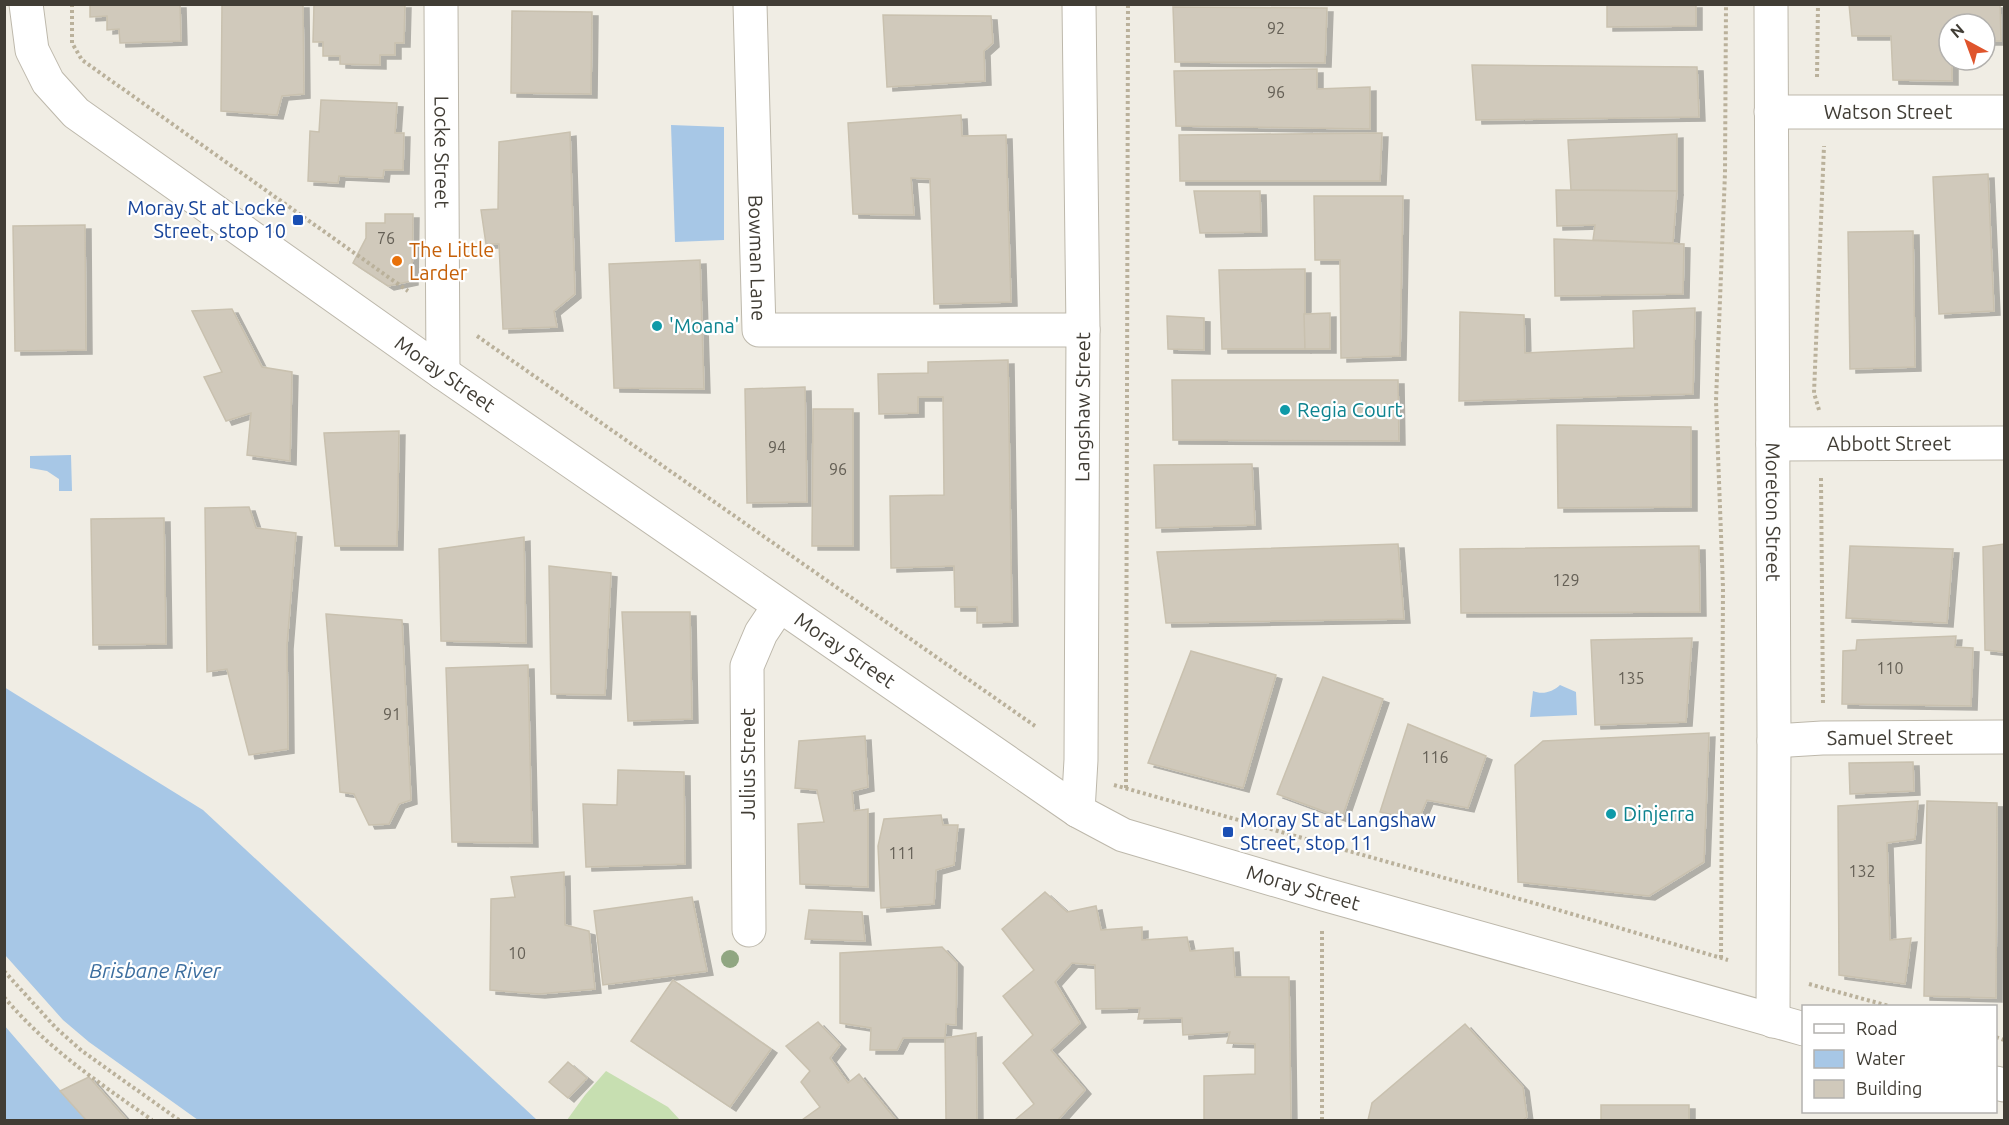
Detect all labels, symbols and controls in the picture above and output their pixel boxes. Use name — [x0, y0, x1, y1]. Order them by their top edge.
north arrow — [1937, 12, 1997, 72]
house number: 92 — [1267, 19, 1285, 37]
text: N — [1947, 20, 1968, 41]
house number: 96 — [1267, 83, 1285, 101]
street label: Locke Street — [430, 96, 454, 208]
street label: Watson Street — [1824, 100, 1952, 123]
street label: Bowman Lane — [744, 194, 771, 321]
place label: Moray St at Locke Street, stop 10 — [127, 196, 286, 242]
marker: Moray St at Locke Street, stop 10 — [291, 213, 305, 227]
house number: 76 — [377, 229, 395, 247]
place label: The Little Larder — [409, 238, 494, 284]
marker: The Little Larder — [390, 254, 404, 268]
place label: 'Moana' — [669, 314, 739, 337]
marker: 'Moana' — [650, 319, 664, 333]
street label: Moray Street — [391, 331, 500, 417]
street label: Langshaw Street — [1070, 332, 1094, 482]
place label: Regia Court — [1297, 398, 1403, 421]
marker: Regia Court — [1278, 403, 1292, 417]
street label: Abbott Street — [1827, 431, 1951, 455]
house number: 94 — [768, 438, 786, 456]
street label: Moreton Street — [1762, 442, 1785, 582]
house number: 96 — [829, 460, 847, 478]
house number: 129 — [1552, 571, 1580, 589]
street label: Moray Street — [791, 607, 900, 693]
house number: 110 — [1876, 659, 1904, 677]
house number: 135 — [1617, 669, 1645, 687]
house number: 91 — [383, 705, 401, 723]
street label: Julius Street — [736, 708, 759, 820]
street label: Samuel Street — [1827, 725, 1953, 749]
house number: 116 — [1421, 748, 1449, 766]
place label: Dinjerra — [1623, 802, 1695, 825]
marker: Dinjerra — [1604, 807, 1618, 821]
place label: Moray St at Langshaw Street, stop 11 — [1240, 808, 1437, 854]
marker: Moray St at Langshaw Street, stop 11 — [1221, 825, 1235, 839]
house number: 111 — [888, 844, 916, 862]
street label: Moray Street — [1244, 860, 1363, 915]
house number: 132 — [1848, 862, 1876, 880]
house number: 10 — [508, 944, 526, 962]
water label: Brisbane River — [89, 958, 222, 982]
legend — [1802, 1005, 1997, 1113]
text: Road — [1856, 1018, 1898, 1038]
text: Water — [1856, 1048, 1906, 1068]
text: Building — [1856, 1078, 1922, 1098]

